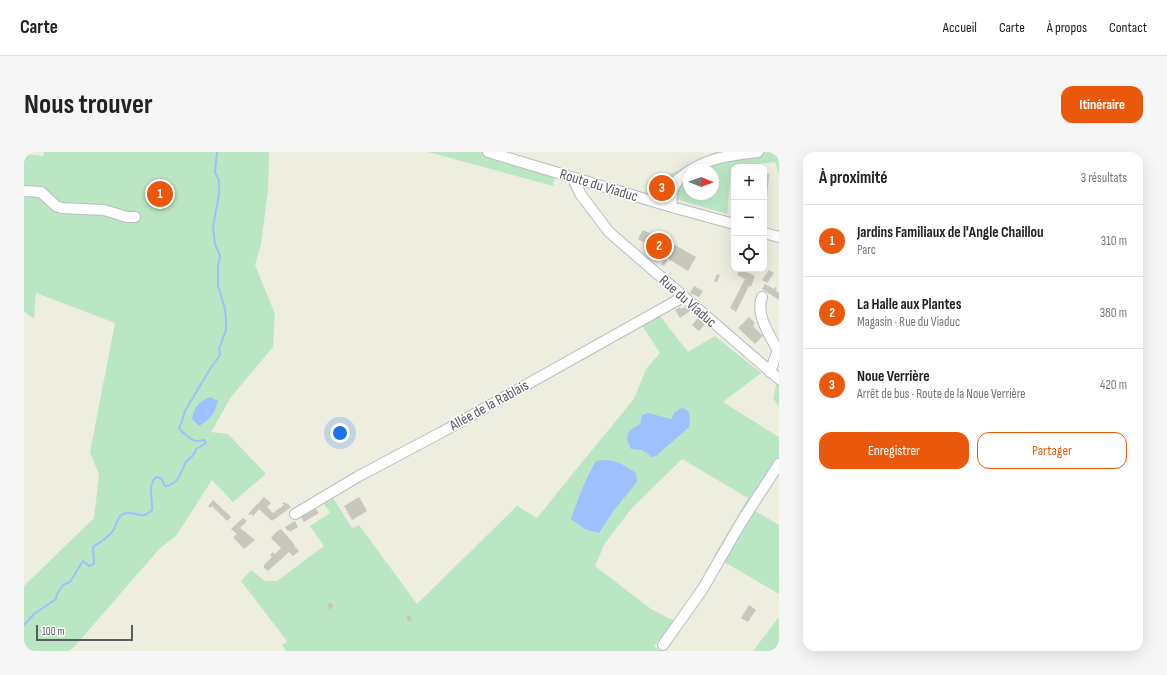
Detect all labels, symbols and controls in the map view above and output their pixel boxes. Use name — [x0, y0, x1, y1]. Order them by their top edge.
text: Carte — [20, 16, 58, 39]
text: Accueil — [943, 19, 977, 36]
text: Carte — [999, 19, 1025, 36]
text: À propos — [1047, 19, 1087, 36]
text: Contact — [1109, 19, 1147, 36]
button: Itinéraire — [1061, 86, 1143, 123]
text: Nous trouver — [24, 88, 153, 121]
north arrow — [683, 164, 719, 200]
map controls — [731, 164, 767, 272]
button: + — [731, 164, 767, 200]
street label: Route du Viaduc — [557, 165, 640, 206]
text: À proximité — [819, 168, 887, 188]
text: 3 résultats — [1081, 170, 1127, 186]
pin: 3 — [649, 173, 675, 203]
pin: 1 — [147, 179, 173, 209]
button: − — [731, 200, 767, 236]
text: Jardins Familiaux de l'Angle Chaillou — [857, 223, 1044, 242]
pin: 2 — [646, 231, 672, 261]
text: 1 — [829, 233, 835, 249]
text: 310 m — [1101, 233, 1127, 249]
button: locate — [731, 236, 767, 272]
text: Parc — [857, 242, 876, 258]
street label: Rue du Viaduc — [655, 271, 720, 332]
text: La Halle aux Plantes — [857, 295, 961, 314]
text: 2 — [829, 305, 835, 321]
text: 380 m — [1100, 305, 1127, 321]
text: Magasin · Rue du Viaduc — [857, 314, 960, 330]
text: Noue Verrière — [857, 367, 930, 386]
street label: Allée de la Rablais — [445, 376, 532, 436]
text: 3 — [829, 377, 835, 393]
text: 420 m — [1100, 377, 1127, 393]
text: Arrêt de bus · Route de la Noue Verrière — [857, 386, 1026, 402]
your location — [330, 423, 350, 443]
button: Enregistrer — [819, 432, 969, 469]
button: Partager — [977, 432, 1127, 469]
scale bar — [36, 623, 133, 642]
text: 100 m — [42, 625, 64, 638]

